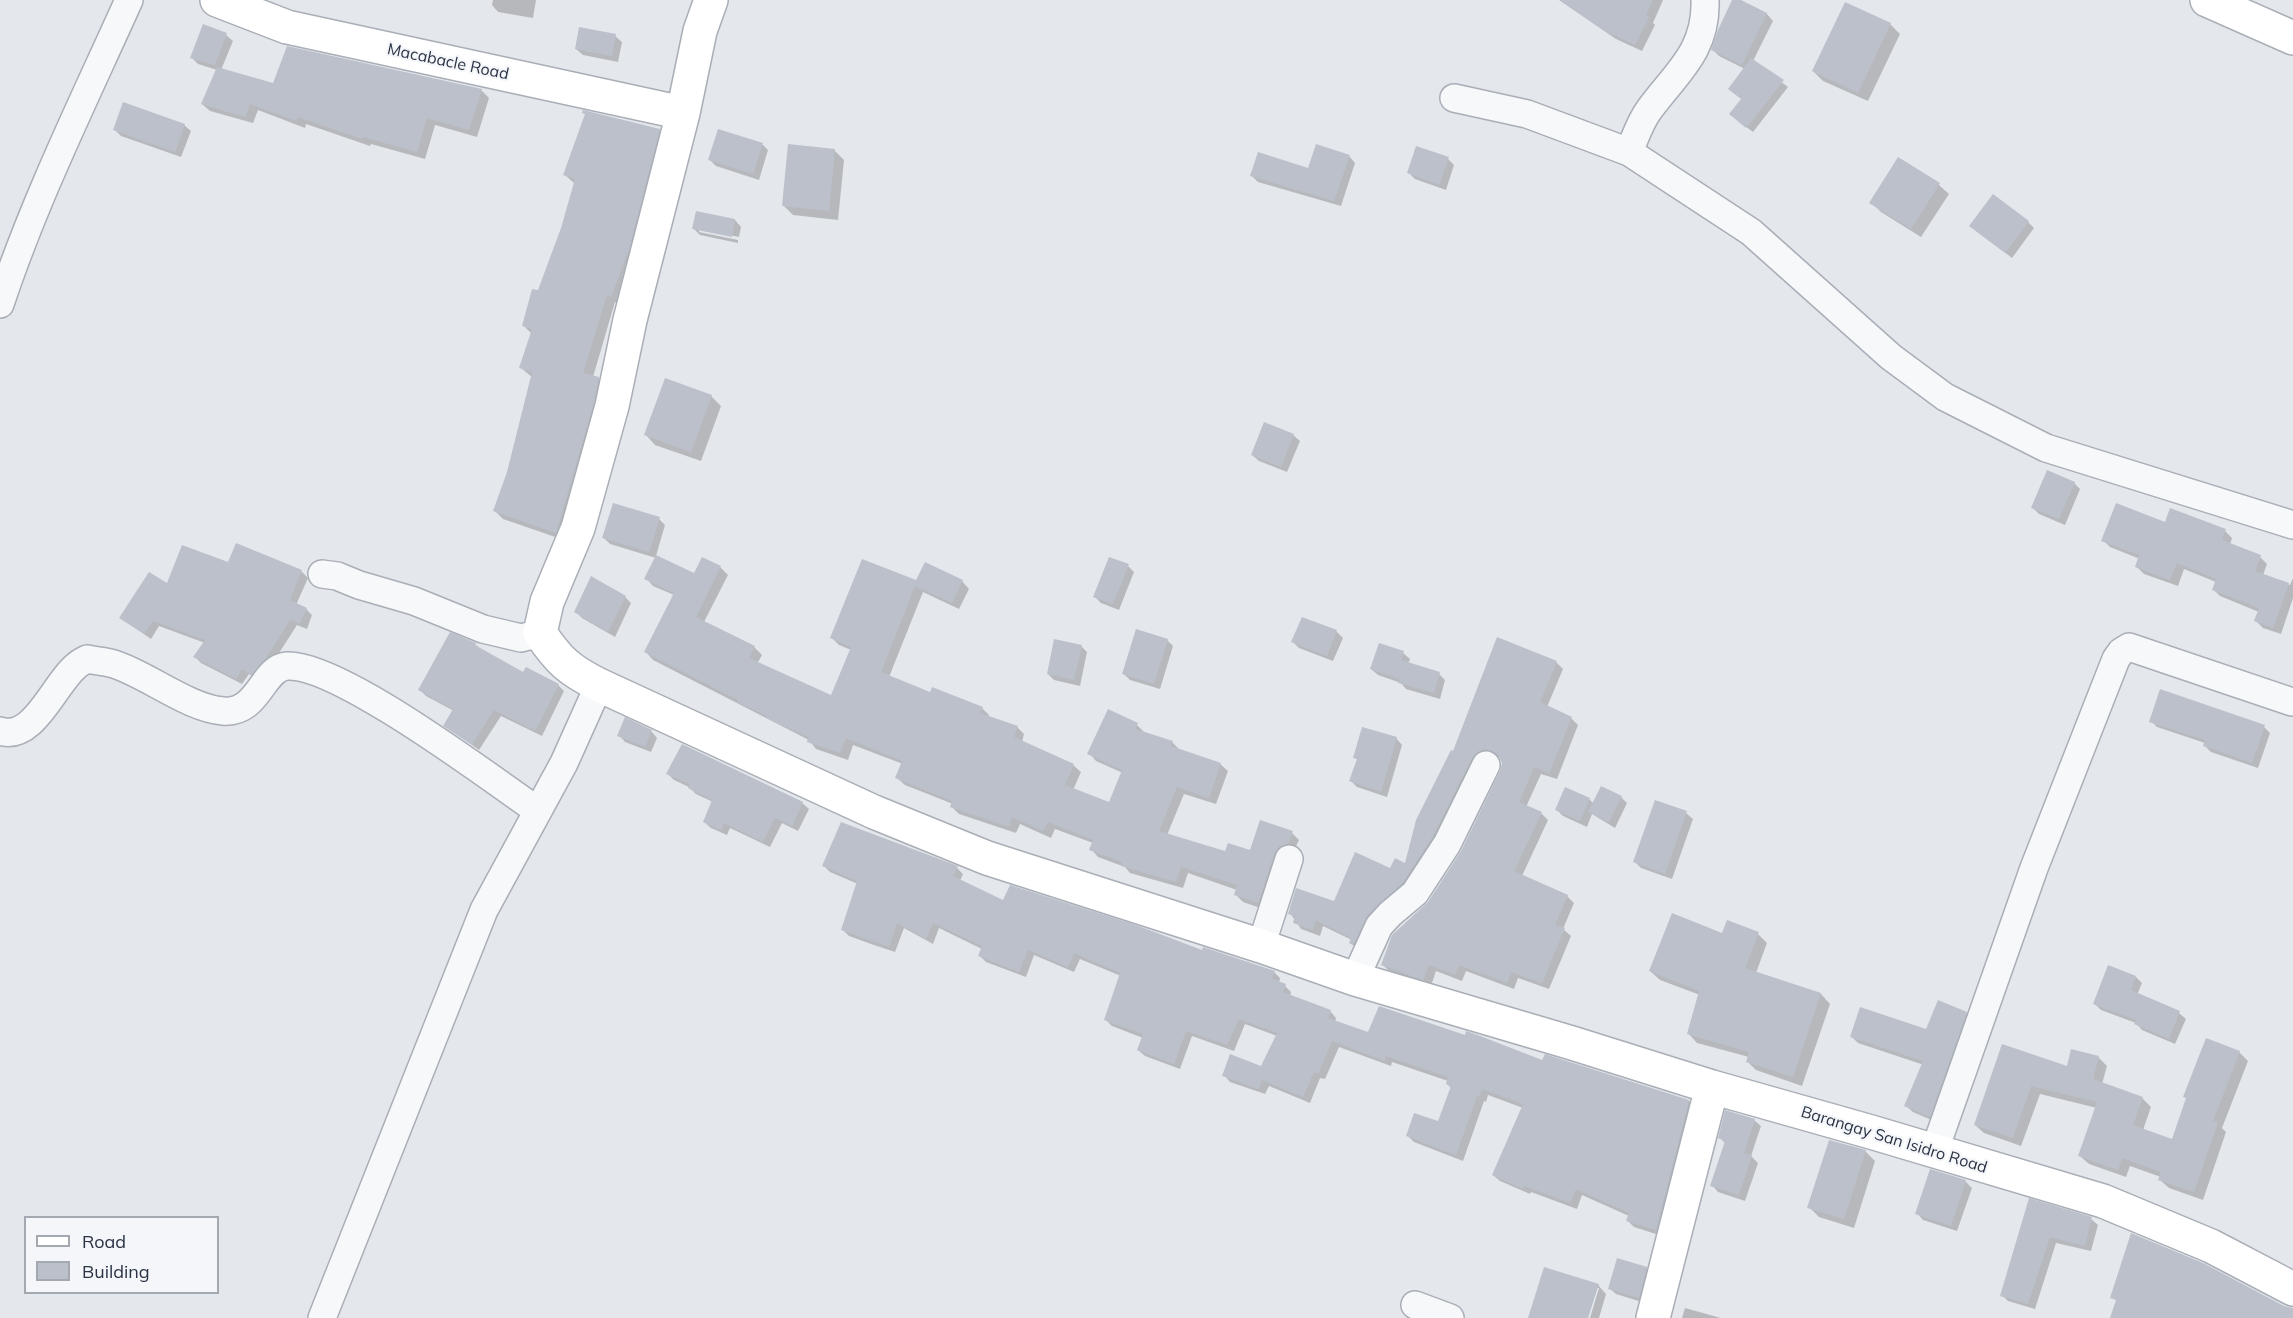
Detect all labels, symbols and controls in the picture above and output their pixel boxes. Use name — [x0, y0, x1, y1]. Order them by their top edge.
street label: Macabacle Road — [385, 40, 511, 84]
street label: Barangay San Isidro Road — [1798, 1102, 1990, 1178]
legend — [24, 1216, 219, 1294]
text: Road — [82, 1230, 126, 1253]
text: Building — [82, 1260, 150, 1283]

